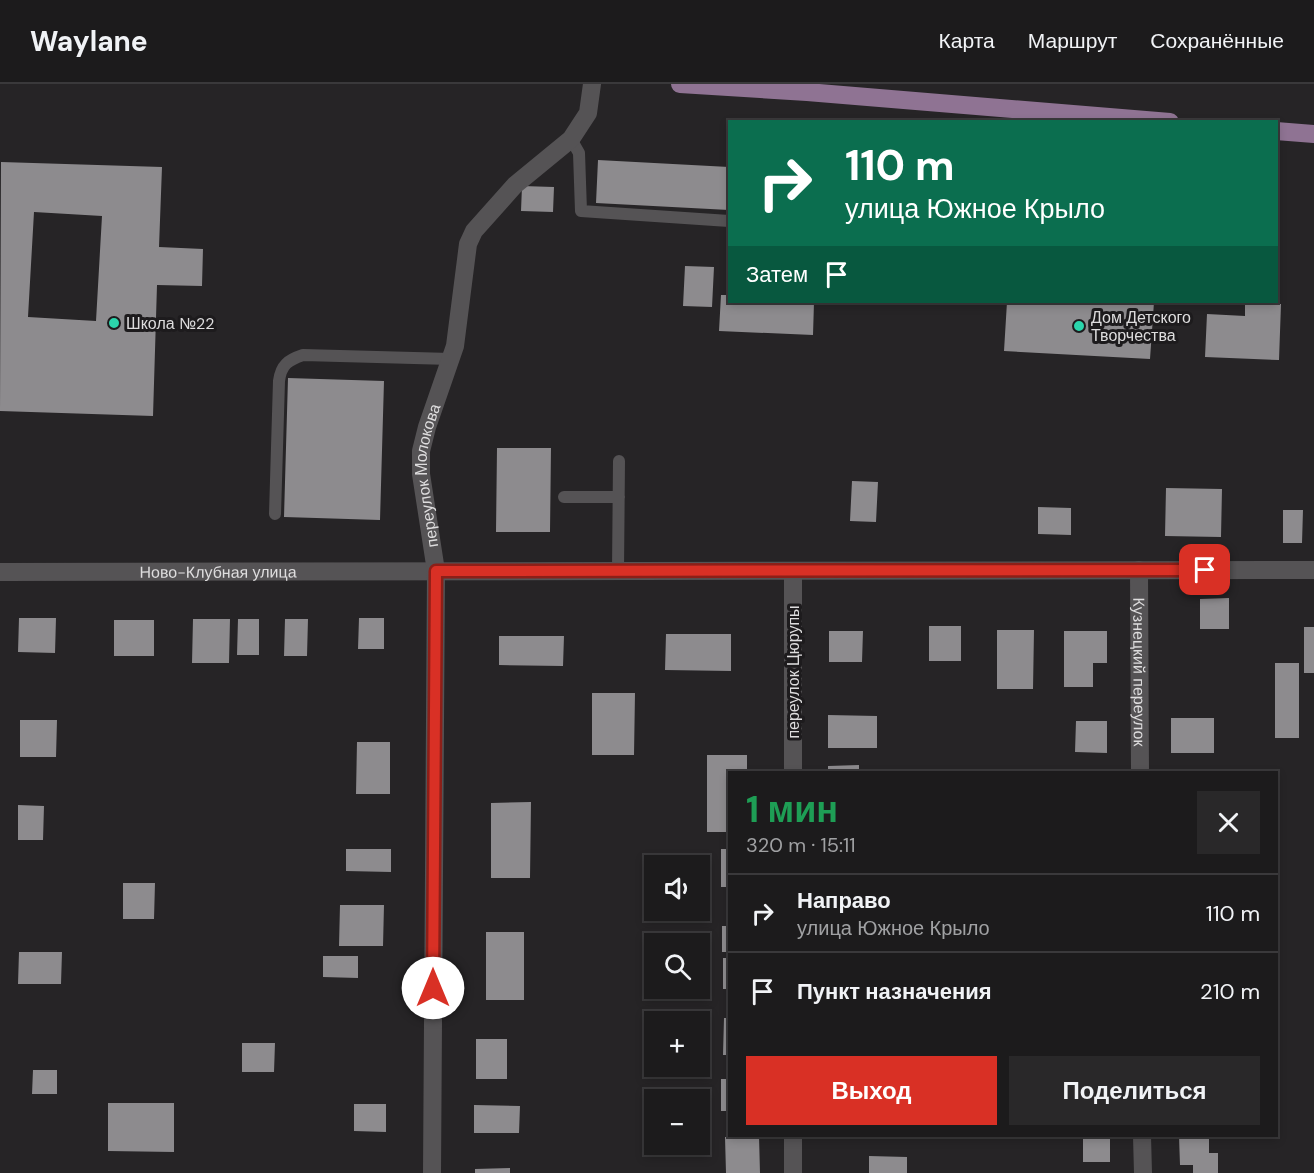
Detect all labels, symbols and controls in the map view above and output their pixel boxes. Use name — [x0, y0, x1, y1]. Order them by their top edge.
text: Waylane — [30, 23, 148, 60]
text: Карта — [939, 27, 995, 55]
text: Маршрут — [1028, 27, 1117, 55]
text: Сохранённые — [1150, 27, 1284, 55]
text: 110 m — [845, 138, 955, 193]
icon: right — [746, 144, 824, 222]
text: улица Южное Крыло — [845, 191, 1105, 226]
icon: arrive — [820, 258, 853, 291]
text: Затем — [746, 260, 808, 289]
place label: Дом Детского Творчества — [1091, 307, 1191, 346]
place label: Школа №22 — [126, 313, 214, 334]
marker: Школа №22 — [107, 316, 121, 330]
marker: Дом Детского Творчества — [1072, 319, 1086, 333]
street label: переулок Молокова — [410, 401, 445, 549]
pin — [1179, 544, 1230, 595]
icon: arrive — [1188, 553, 1221, 586]
street label: Ново-Клубная улица — [139, 561, 297, 582]
street label: Кузнецкий переулок — [1129, 597, 1150, 748]
street label: переулок Цюрупы — [783, 605, 804, 739]
text: 1 мин — [746, 786, 838, 833]
button: close — [1197, 791, 1260, 854]
text: 320 m · 15:11 — [746, 832, 856, 858]
map controls — [644, 855, 710, 1155]
button: sound — [644, 855, 710, 921]
text: Направо — [797, 886, 891, 915]
icon: right — [746, 897, 779, 930]
text: 110 m — [1206, 899, 1260, 928]
text: улица Южное Крыло — [797, 915, 990, 941]
button: search — [644, 933, 710, 999]
position arrow — [401, 956, 465, 1020]
icon: arrive — [746, 975, 779, 1008]
text: Пункт назначения — [797, 977, 992, 1006]
text: 210 m — [1200, 977, 1260, 1006]
button: + — [644, 1011, 710, 1077]
button: Выход — [746, 1056, 997, 1125]
button: Поделиться — [1009, 1056, 1260, 1125]
button: − — [644, 1089, 710, 1155]

